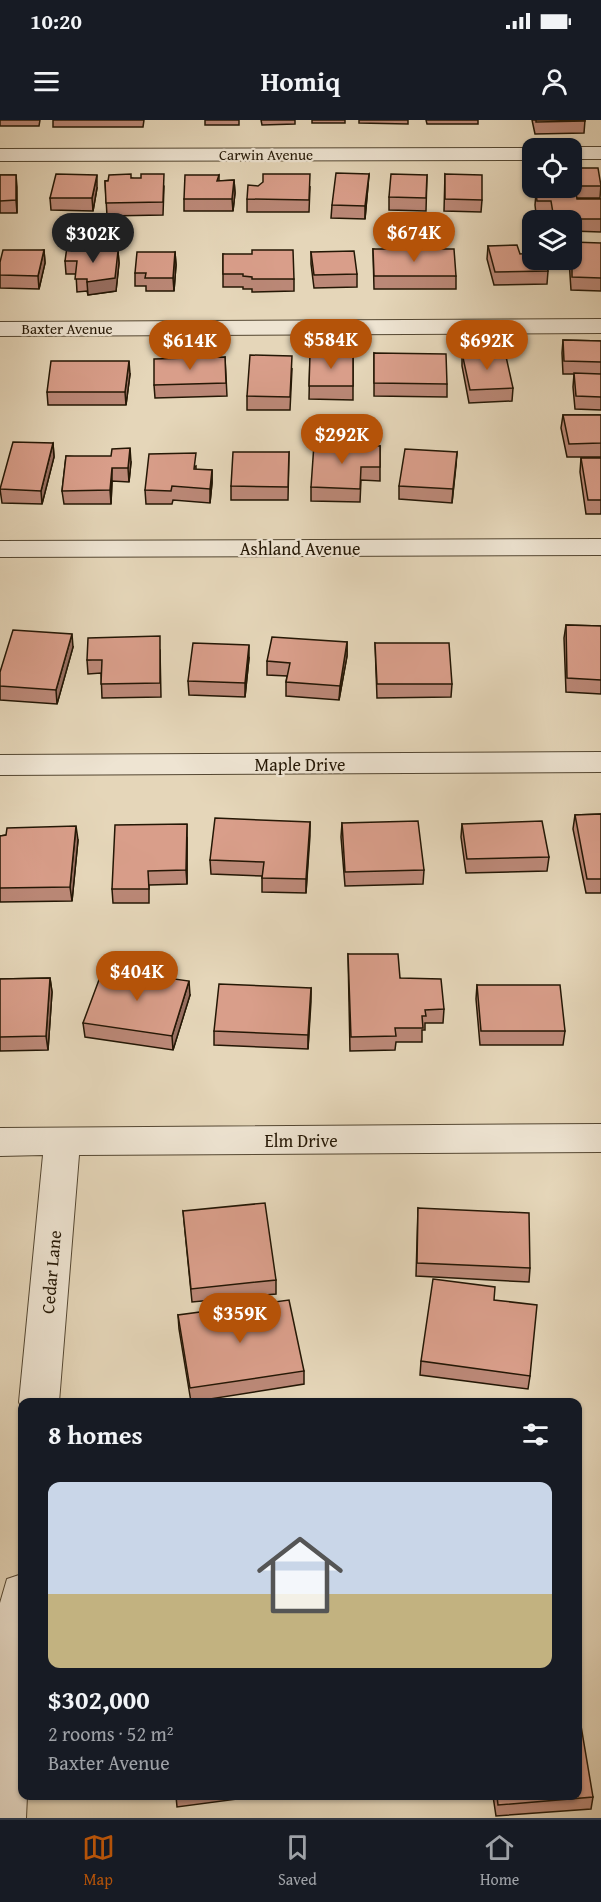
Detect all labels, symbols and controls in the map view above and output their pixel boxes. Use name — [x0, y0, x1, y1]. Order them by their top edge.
text: 10:20 — [30, 5, 82, 37]
text: Homiq — [261, 61, 340, 101]
icon: menu — [30, 65, 63, 98]
icon: person — [538, 65, 571, 98]
map controls — [522, 138, 582, 270]
button: locate — [522, 138, 582, 198]
street label: Carwin Avenue — [219, 144, 313, 165]
button: layers — [522, 210, 582, 270]
pin: $674K — [372, 212, 456, 263]
pin: $302K — [51, 213, 135, 264]
text: $674K — [387, 217, 441, 246]
text: $302K — [66, 218, 120, 247]
street label: Baxter Avenue — [21, 318, 113, 339]
pin: $584K — [289, 319, 373, 370]
pin: $614K — [148, 320, 232, 371]
pin: $692K — [445, 320, 529, 371]
text: $584K — [304, 324, 358, 353]
text: $614K — [163, 325, 217, 354]
text: $692K — [460, 325, 514, 354]
pin: $292K — [300, 414, 384, 465]
text: $292K — [315, 419, 369, 448]
street label: Ashland Avenue — [240, 535, 360, 562]
street label: Maple Drive — [255, 751, 345, 778]
pin: $404K — [95, 951, 179, 1002]
text: $404K — [110, 956, 164, 985]
street label: Elm Drive — [264, 1127, 338, 1154]
street label: Cedar Lane — [34, 1229, 68, 1315]
pin: $359K — [198, 1293, 282, 1344]
text: $359K — [213, 1298, 267, 1327]
text: 8 homes — [48, 1415, 143, 1454]
icon: filters — [519, 1418, 552, 1451]
icon: home — [246, 1521, 354, 1629]
text: $302,000 — [48, 1680, 150, 1719]
text: 2 rooms · 52 m² — [48, 1719, 174, 1748]
text: Baxter Avenue — [48, 1748, 170, 1777]
tab: Map — [82, 1831, 115, 1891]
tab: Saved — [278, 1831, 317, 1891]
tab: Home — [480, 1831, 519, 1891]

